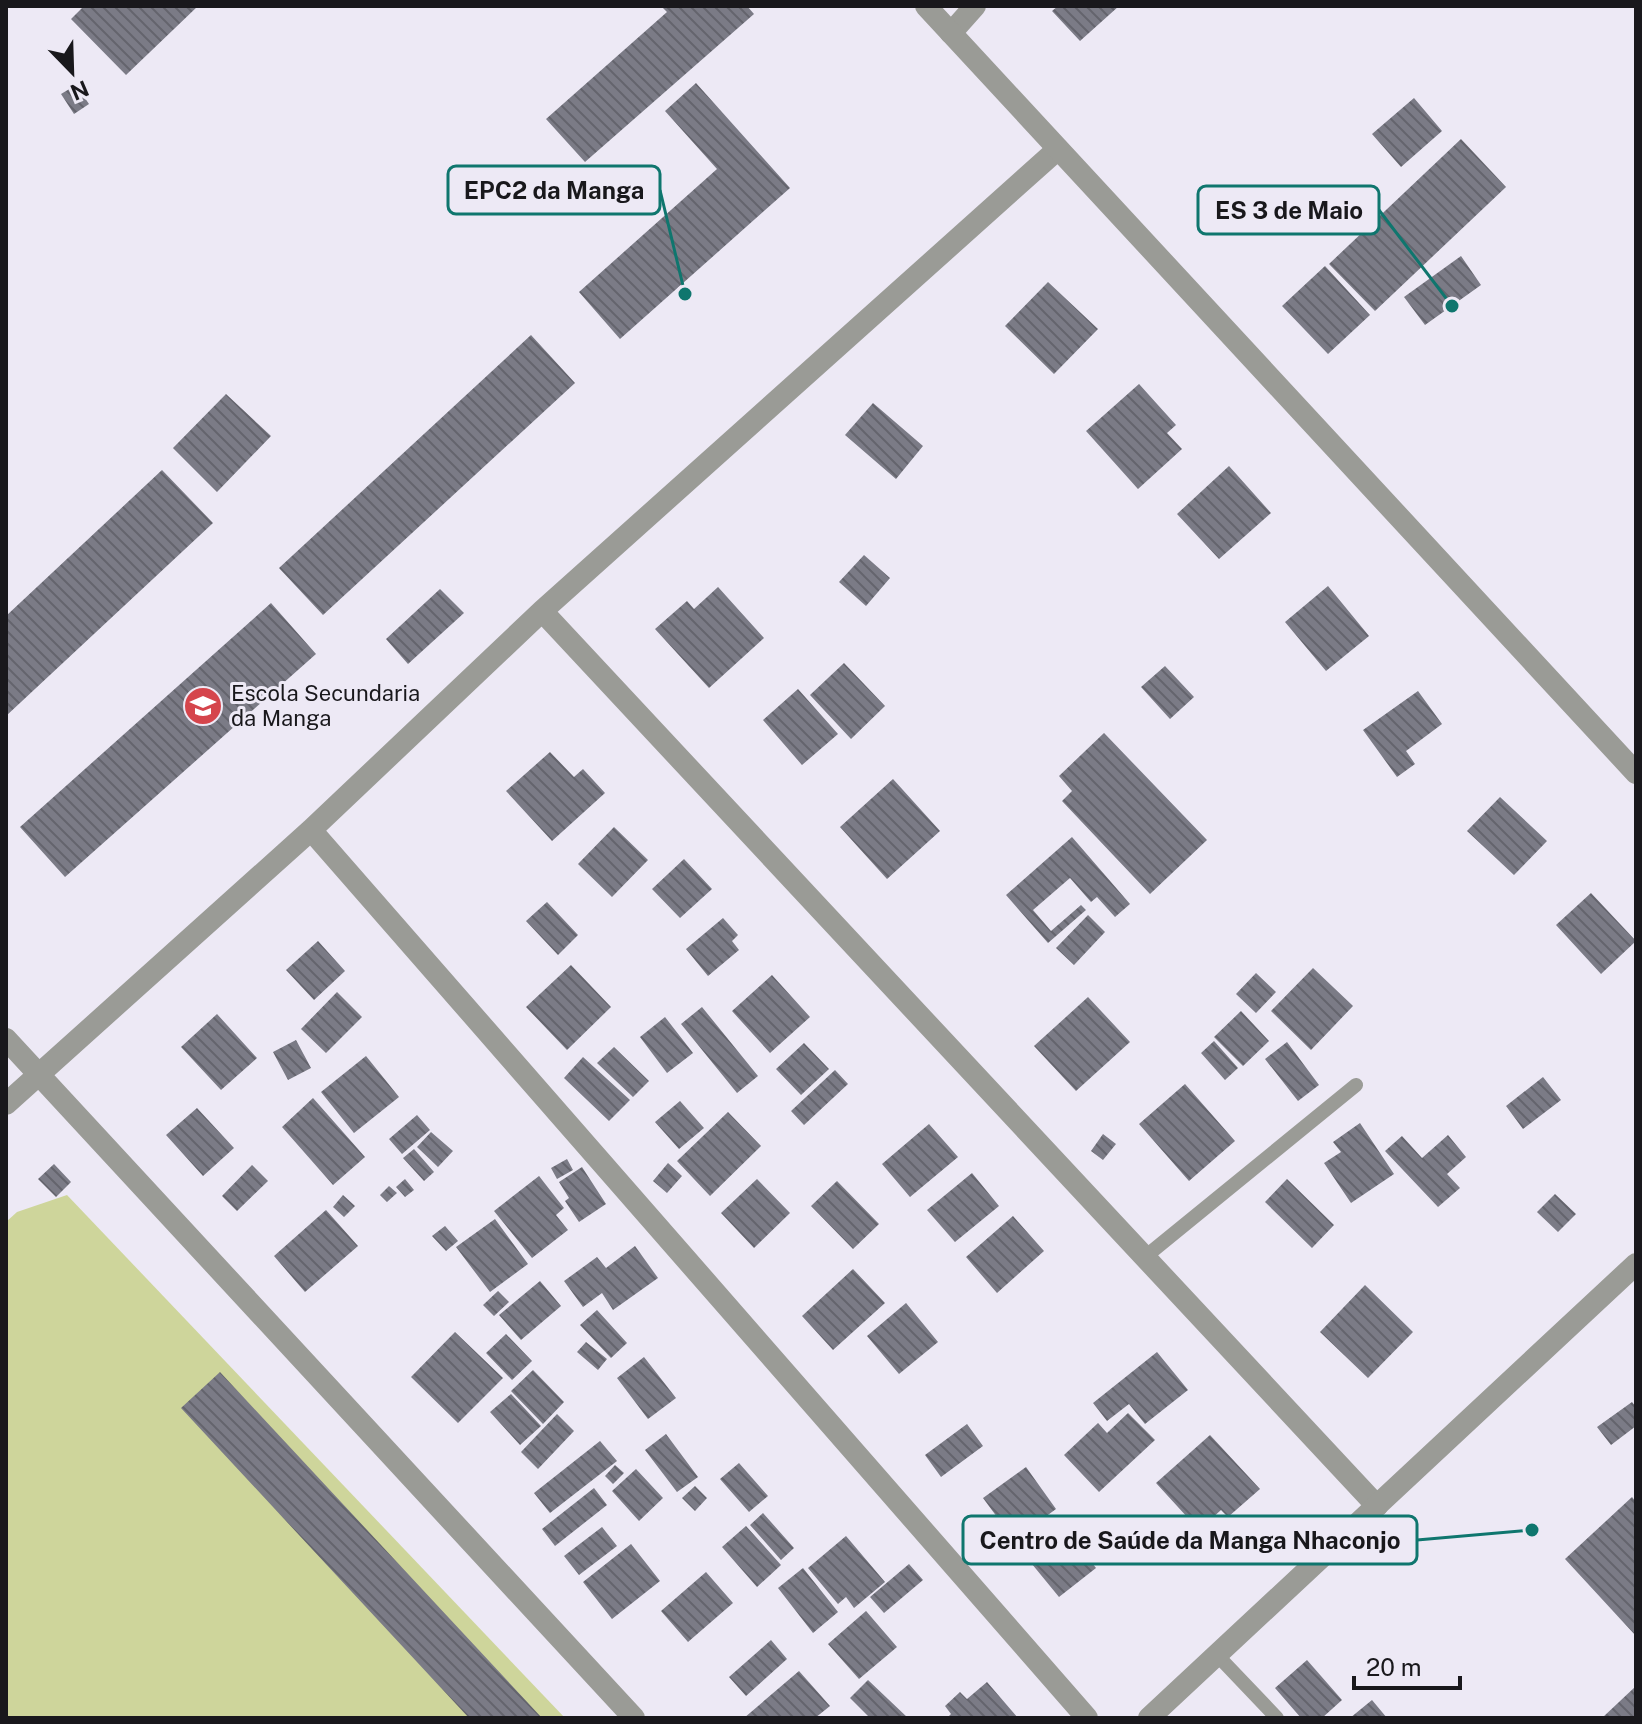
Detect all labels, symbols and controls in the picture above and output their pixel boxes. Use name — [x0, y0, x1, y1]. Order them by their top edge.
north arrow — [32, 32, 112, 112]
text: N — [67, 75, 93, 106]
callout: EPC2 da Manga — [448, 166, 660, 214]
text: EPC2 da Manga — [464, 176, 644, 204]
callout: ES 3 de Maio — [1198, 186, 1379, 234]
text: ES 3 de Maio — [1215, 196, 1363, 224]
place label: Escola Secundaria da Manga — [231, 680, 420, 731]
school or university icon: Escola Secundaria da Manga — [182, 685, 224, 727]
callout: Centro de Saúde da Manga Nhaconjo — [963, 1516, 1417, 1564]
text: Centro de Saúde da Manga Nhaconjo — [979, 1526, 1401, 1554]
scale bar — [1354, 1640, 1460, 1690]
text: 20 m — [1366, 1653, 1422, 1681]

